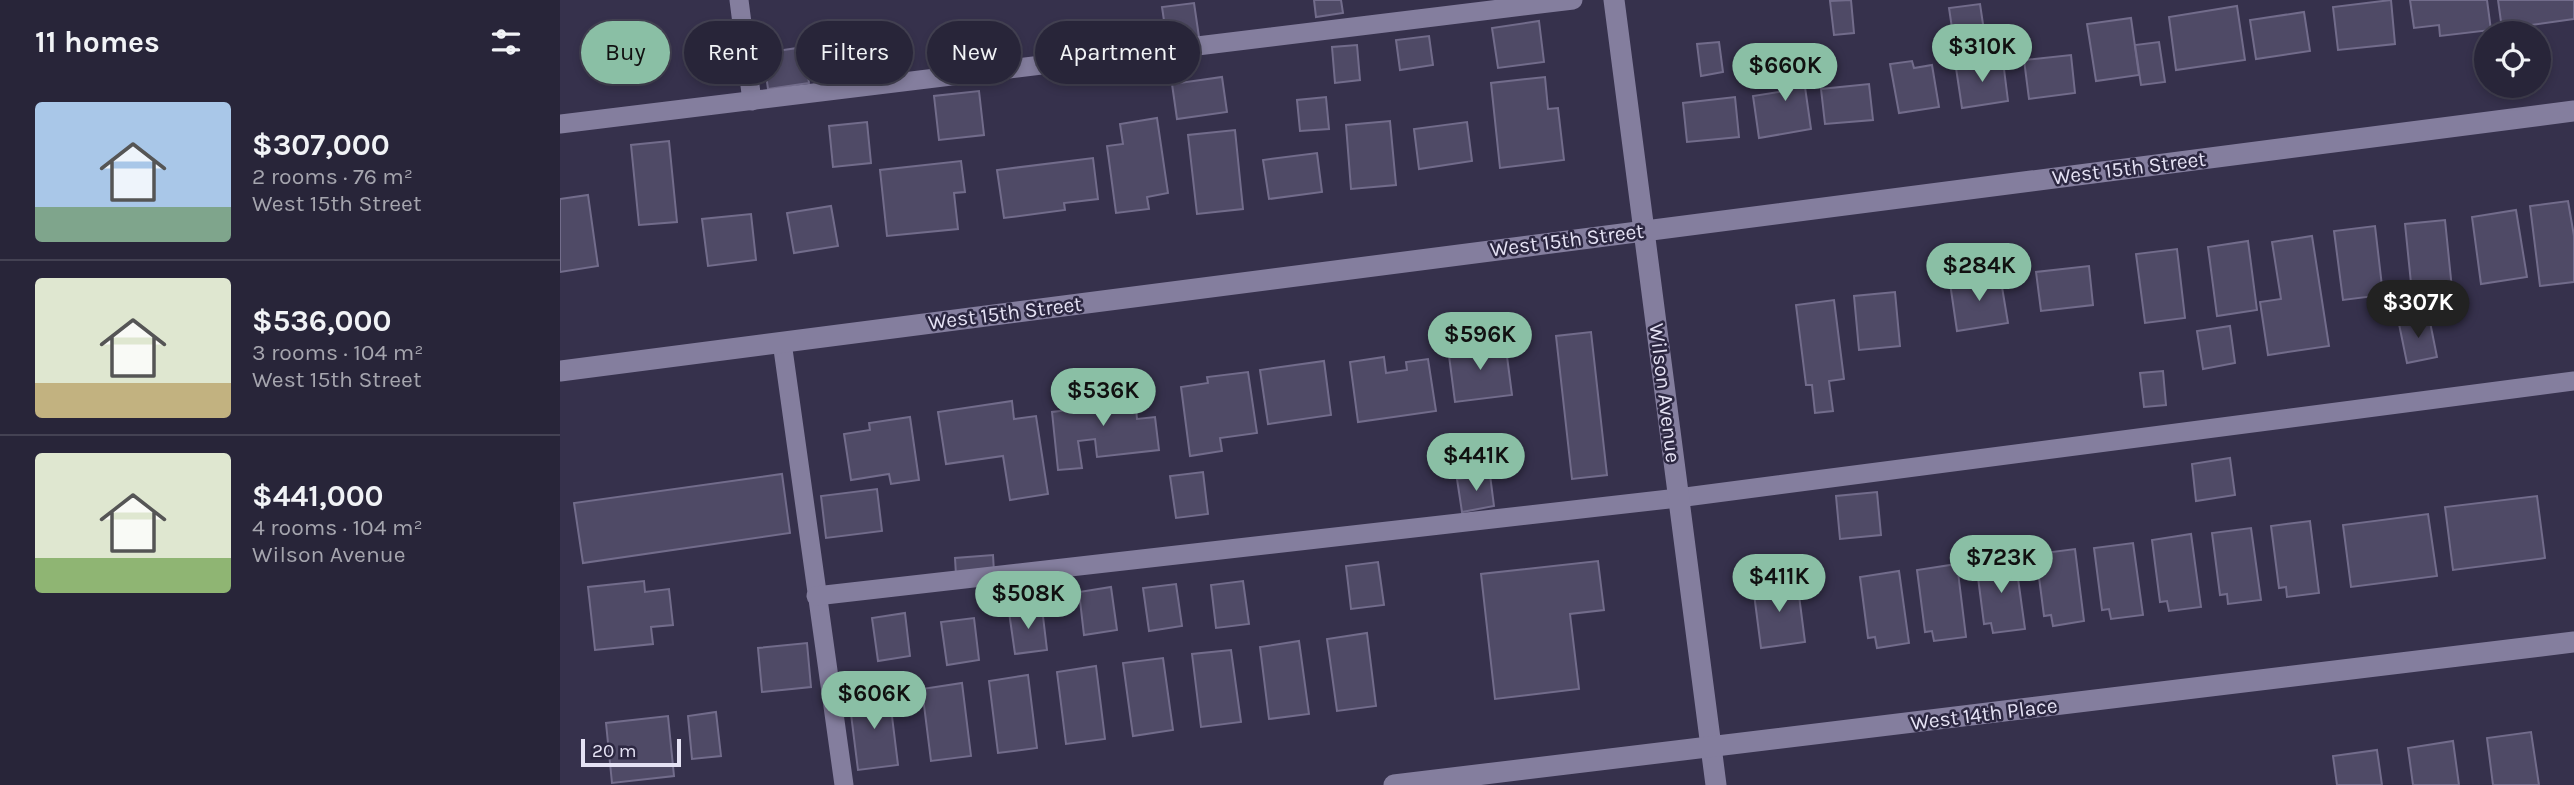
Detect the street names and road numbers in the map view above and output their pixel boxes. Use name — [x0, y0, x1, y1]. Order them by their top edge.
street label: West 15th Street — [2051, 147, 2207, 189]
street label: West 15th Street — [1489, 219, 1645, 261]
street label: West 15th Street — [927, 292, 1083, 334]
street label: Wilson Avenue — [1645, 322, 1685, 464]
street label: West 14th Place — [1909, 693, 2059, 735]

